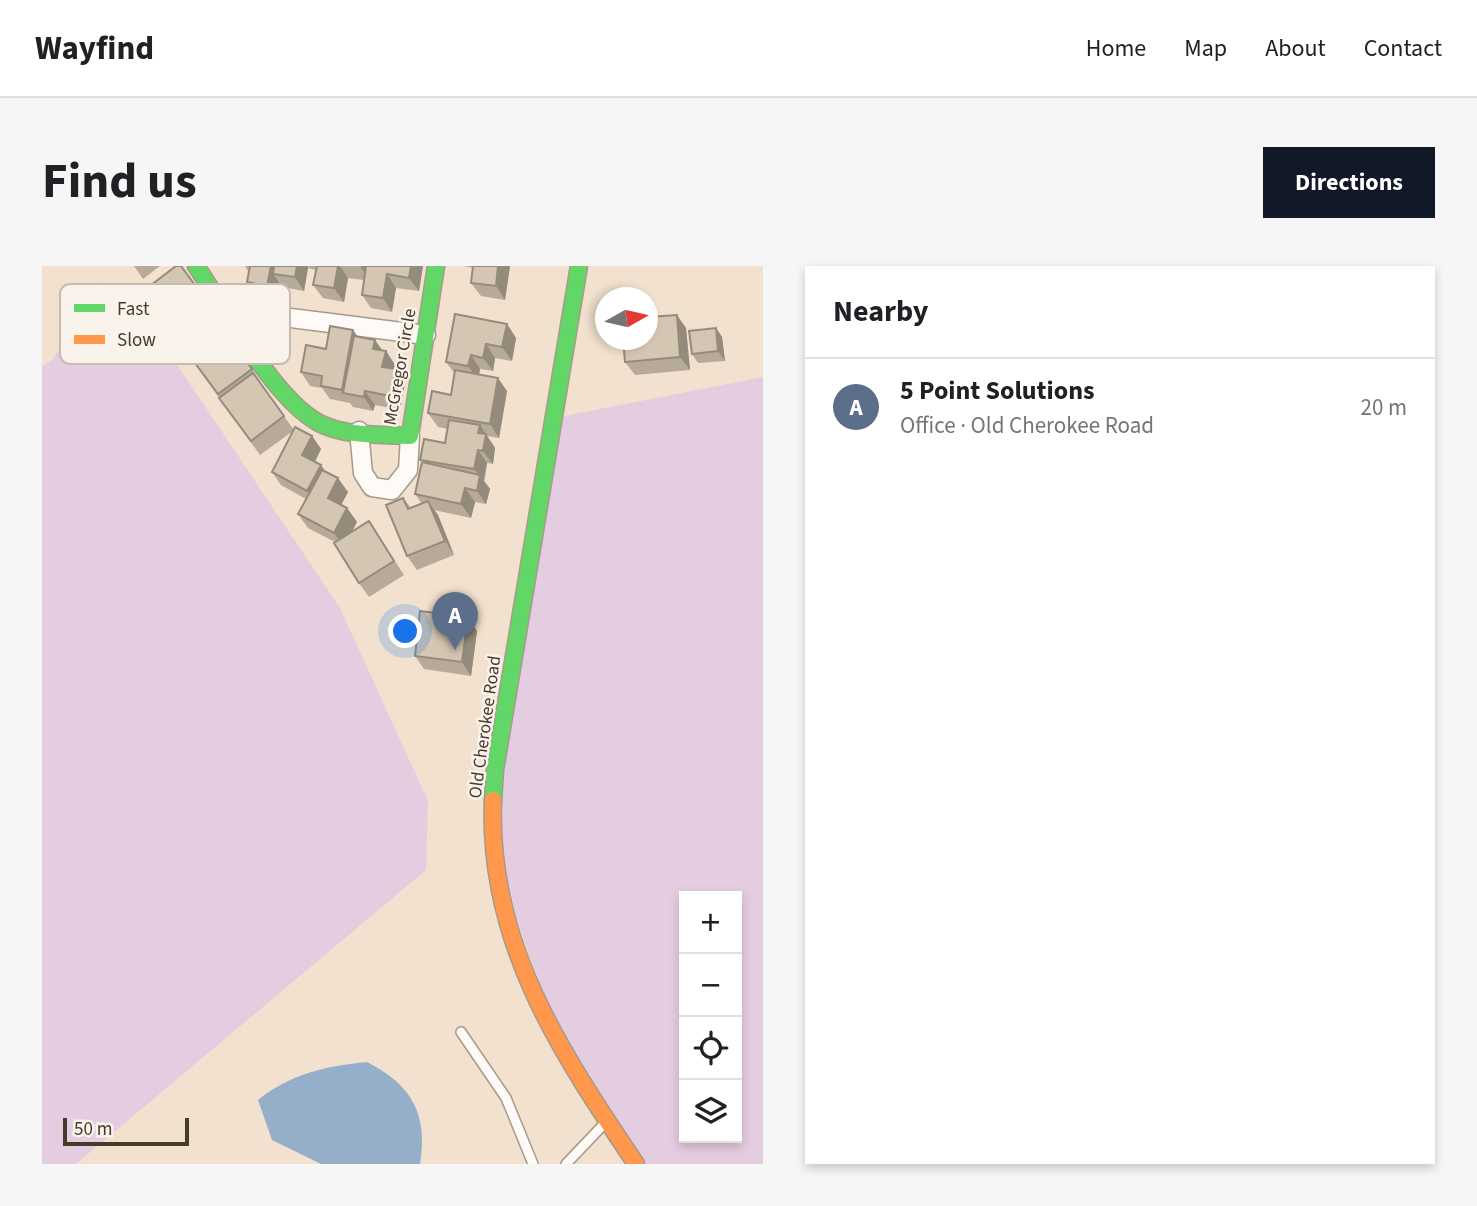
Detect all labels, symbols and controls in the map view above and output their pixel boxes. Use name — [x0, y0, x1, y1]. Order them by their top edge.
text: Wayfind — [35, 25, 154, 72]
text: Home — [1086, 31, 1146, 66]
text: Map — [1184, 31, 1227, 66]
text: About — [1265, 31, 1326, 66]
text: Contact — [1364, 31, 1442, 66]
text: Find us — [42, 147, 197, 217]
button: Directions — [1263, 147, 1435, 218]
legend — [60, 284, 290, 364]
north arrow — [595, 287, 658, 350]
text: Nearby — [833, 290, 928, 333]
text: Fast — [117, 296, 150, 323]
street label: McGregor Circle — [377, 307, 423, 427]
text: Slow — [117, 327, 156, 354]
text: 5 Point Solutions — [900, 372, 1095, 409]
text: A — [849, 391, 863, 424]
text: 20 m — [1360, 391, 1407, 424]
text: Office · Old Cherokee Road — [900, 409, 1154, 442]
pin: A — [432, 592, 478, 650]
your location — [388, 614, 422, 648]
street label: Old Cherokee Road — [463, 654, 507, 800]
map controls — [679, 891, 742, 1143]
button: + — [679, 891, 742, 954]
button: − — [679, 954, 742, 1017]
button: locate — [679, 1017, 742, 1080]
button: layers — [679, 1080, 742, 1143]
scale bar — [63, 1115, 189, 1147]
text: 50 m — [74, 1116, 112, 1143]

